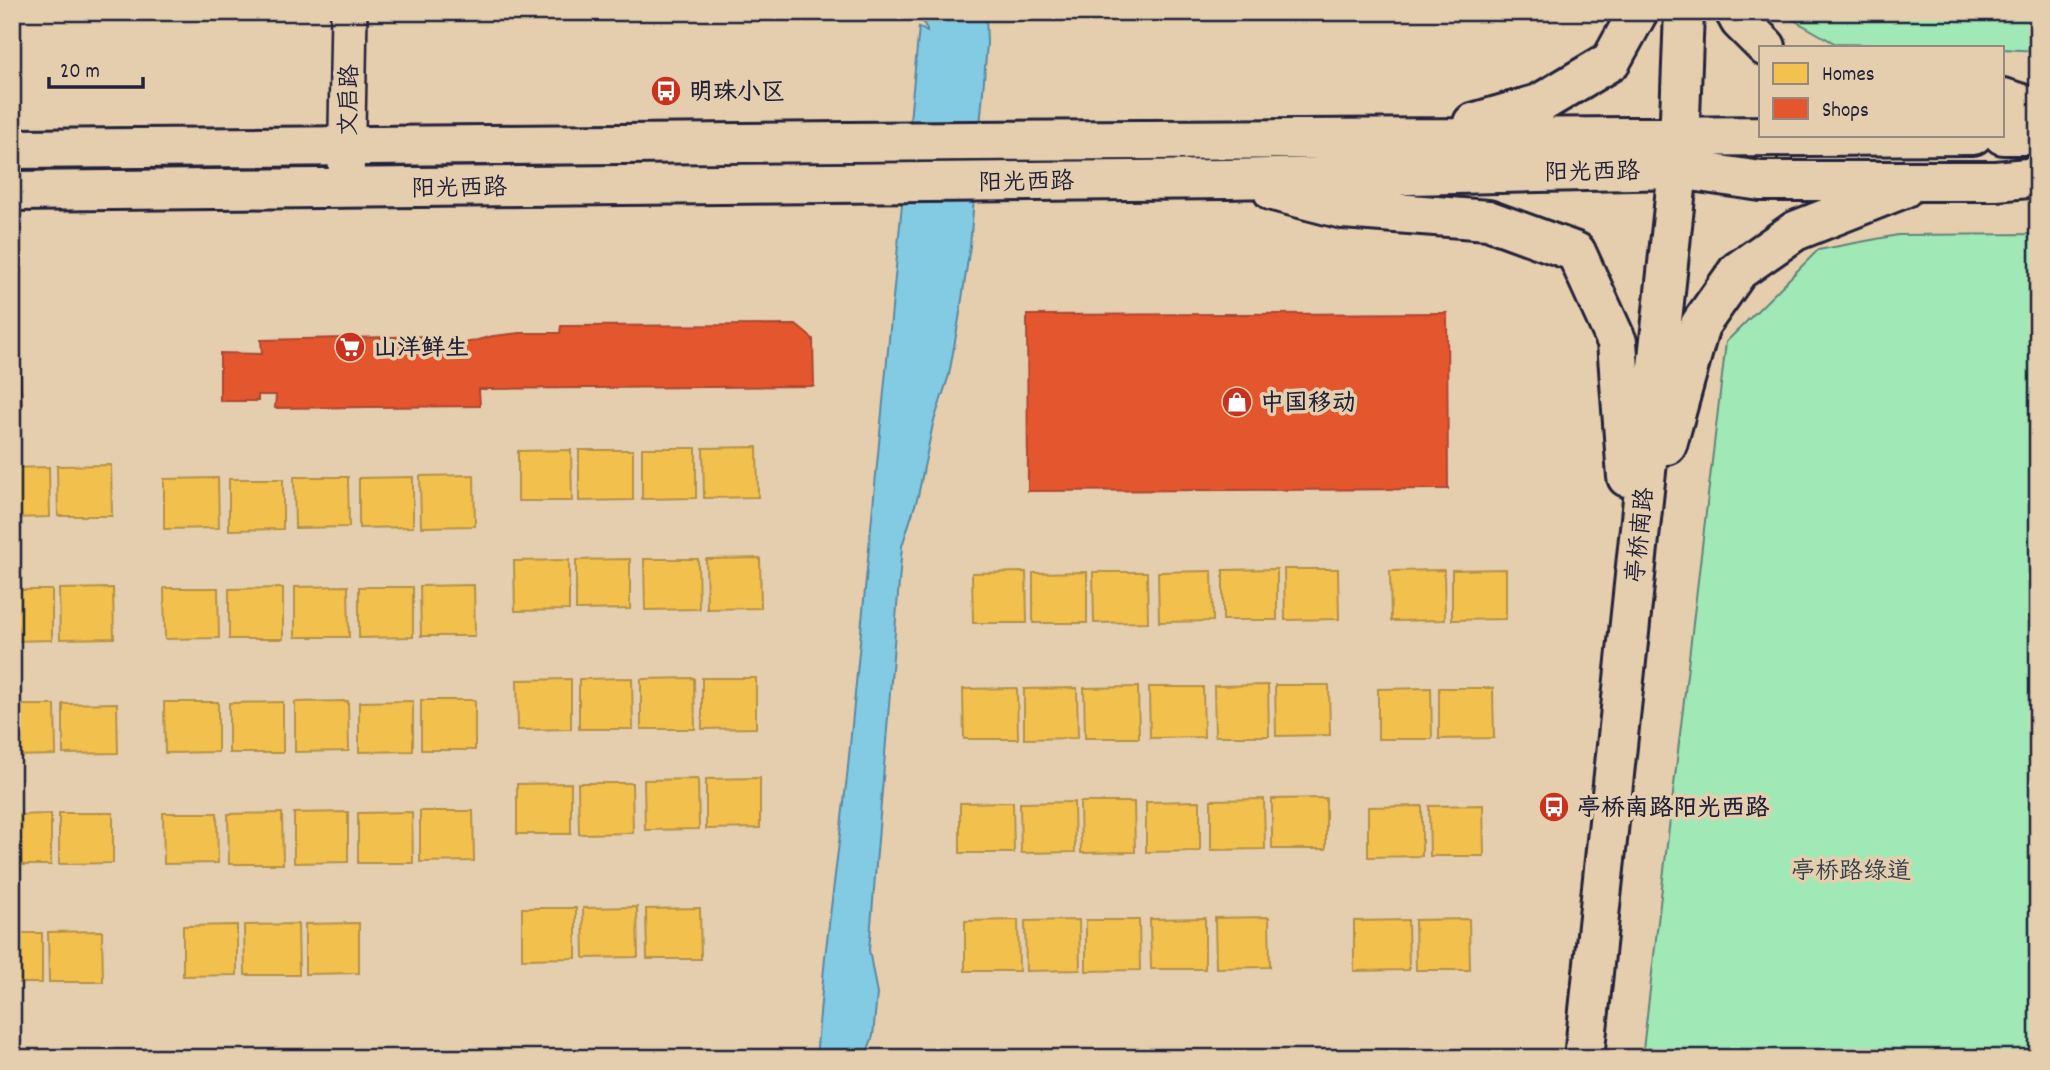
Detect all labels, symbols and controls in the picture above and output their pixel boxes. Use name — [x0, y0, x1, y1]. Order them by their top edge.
scale bar — [49, 46, 144, 90]
legend — [1759, 46, 2004, 136]
text: 20 m — [60, 58, 100, 88]
text: Homes — [1822, 61, 1875, 91]
street label: 文启路 — [333, 64, 369, 136]
bus stop icon: 明珠小区 — [649, 74, 683, 108]
place label: 明珠小区 — [689, 77, 785, 111]
text: Shops — [1822, 97, 1869, 127]
street label: 阳光西路 — [1544, 156, 1640, 192]
street label: 阳光西路 — [978, 166, 1074, 202]
street label: 阳光西路 — [411, 172, 507, 208]
supermarket icon: 山洋鲜生 — [333, 330, 367, 364]
place label: 山洋鲜生 — [373, 333, 469, 367]
shop icon: 中国移动 — [1220, 385, 1254, 419]
place label: 中国移动 — [1260, 388, 1356, 422]
street label: 亭桥南路 — [1620, 486, 1664, 585]
bus stop icon: 亭桥南路阳光西路 — [1537, 790, 1571, 824]
place label: 亭桥南路阳光西路 — [1577, 793, 1770, 827]
park label: 亭桥路绿道 — [1791, 856, 1911, 890]

